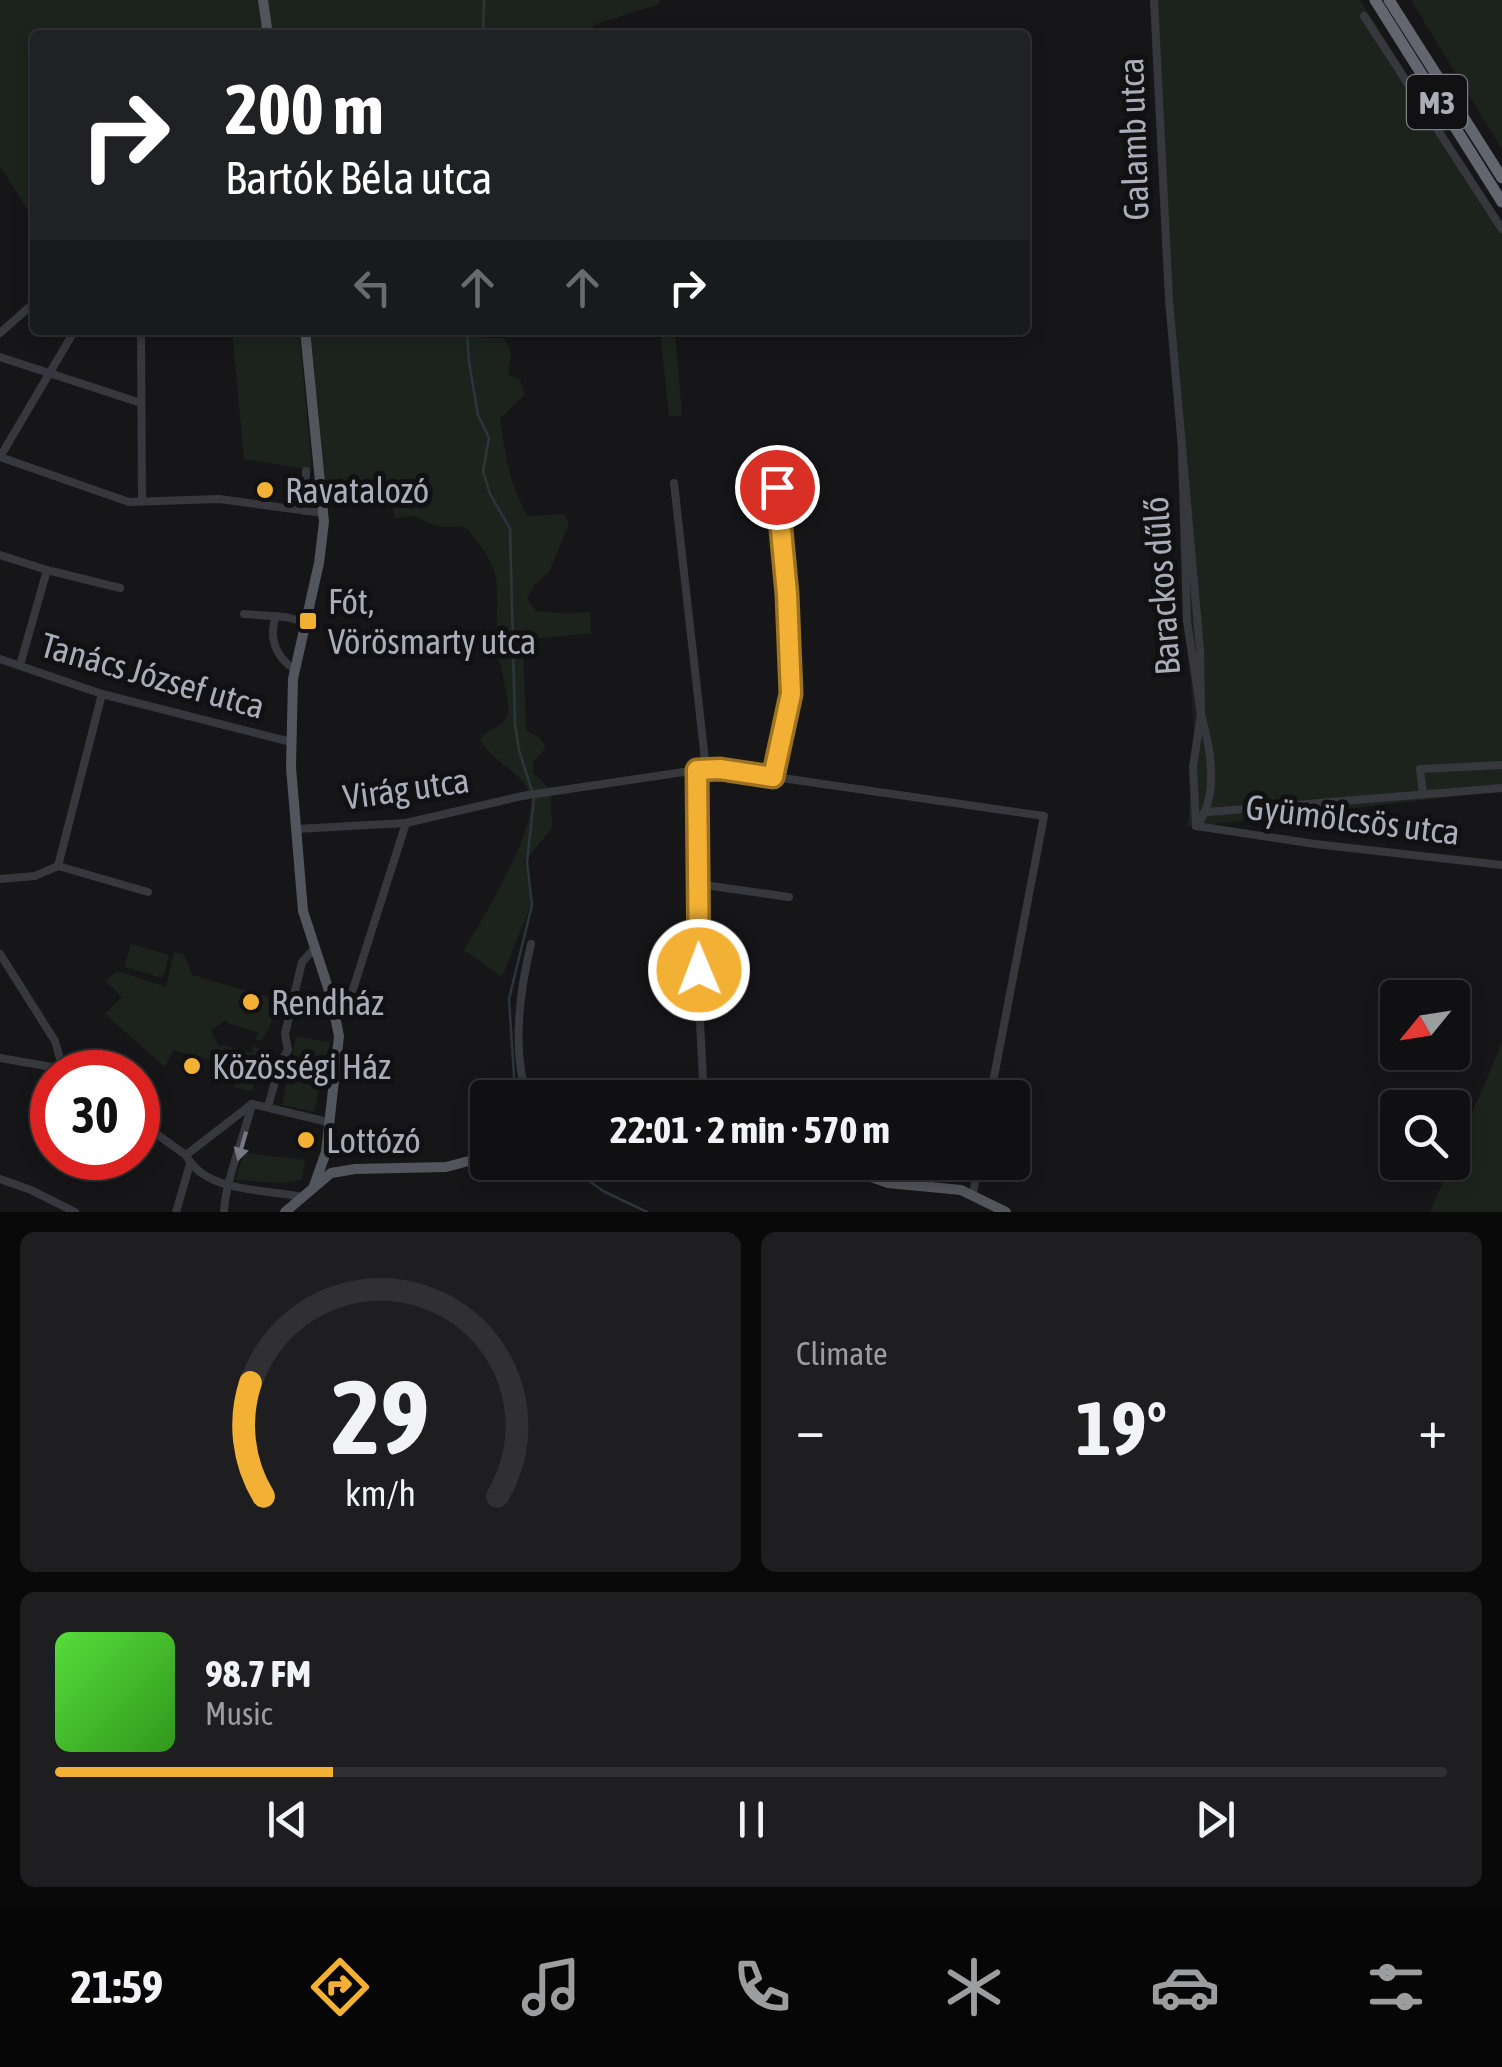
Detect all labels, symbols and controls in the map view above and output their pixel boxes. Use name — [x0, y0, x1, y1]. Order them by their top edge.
street label: Galamb utca — [1110, 57, 1156, 221]
text: 200 m — [225, 69, 384, 149]
icon: right — [60, 70, 190, 200]
road number: M3 — [1407, 75, 1467, 129]
text: Bartók Béla utca — [225, 152, 492, 204]
icon: left — [345, 260, 400, 315]
icon: ahead — [450, 260, 505, 315]
icon: ahead — [555, 260, 610, 315]
icon: right — [660, 260, 715, 315]
pin — [735, 445, 820, 530]
icon: arrive — [750, 460, 805, 515]
place label: Ravatalozó — [285, 470, 429, 510]
marker: Ravatalozó — [254, 479, 276, 501]
street label: Barackos dűlő — [1135, 495, 1187, 677]
place label: Fót, Vörösmarty utca — [328, 581, 536, 661]
marker: Fót, Vörösmarty utca — [297, 610, 319, 632]
street label: Tanács József utca — [36, 624, 270, 726]
street label: Virág utca — [340, 759, 472, 817]
street label: Gyümölcsös utca — [1244, 786, 1462, 852]
position arrow — [647, 918, 751, 1022]
north arrow — [1380, 980, 1470, 1070]
map controls — [1380, 980, 1470, 1180]
place label: Rendház — [271, 982, 384, 1022]
marker: Rendház — [240, 991, 262, 1013]
place label: Közösségi Ház — [212, 1046, 391, 1086]
speed limit sign: 30 — [30, 1050, 160, 1180]
marker: Közösségi Ház — [181, 1055, 203, 1077]
button: search — [1380, 1090, 1470, 1180]
text: 22:01 · 2 min · 570 m — [610, 1108, 890, 1151]
place label: Lottózó — [326, 1120, 421, 1160]
marker: Lottózó — [295, 1129, 317, 1151]
one-way arrow — [233, 1131, 249, 1162]
text: Climate — [796, 1335, 888, 1372]
text: 29 — [332, 1357, 429, 1476]
text: 19° — [1076, 1385, 1167, 1471]
text: − — [796, 1397, 825, 1460]
text: + — [1418, 1397, 1447, 1460]
text: km/h — [345, 1473, 416, 1514]
text: 98.7 FM — [205, 1652, 311, 1695]
text: Music — [205, 1695, 272, 1732]
icon: previous — [260, 1792, 315, 1847]
icon: pause — [724, 1792, 779, 1847]
icon: next — [1188, 1792, 1243, 1847]
icon: directions — [305, 1952, 375, 2022]
icon: music — [516, 1952, 586, 2022]
icon: phone — [727, 1952, 797, 2022]
icon: climate — [939, 1952, 1009, 2022]
icon: car — [1150, 1952, 1220, 2022]
icon: filters — [1361, 1952, 1431, 2022]
text: 21:59 — [71, 1961, 163, 2013]

